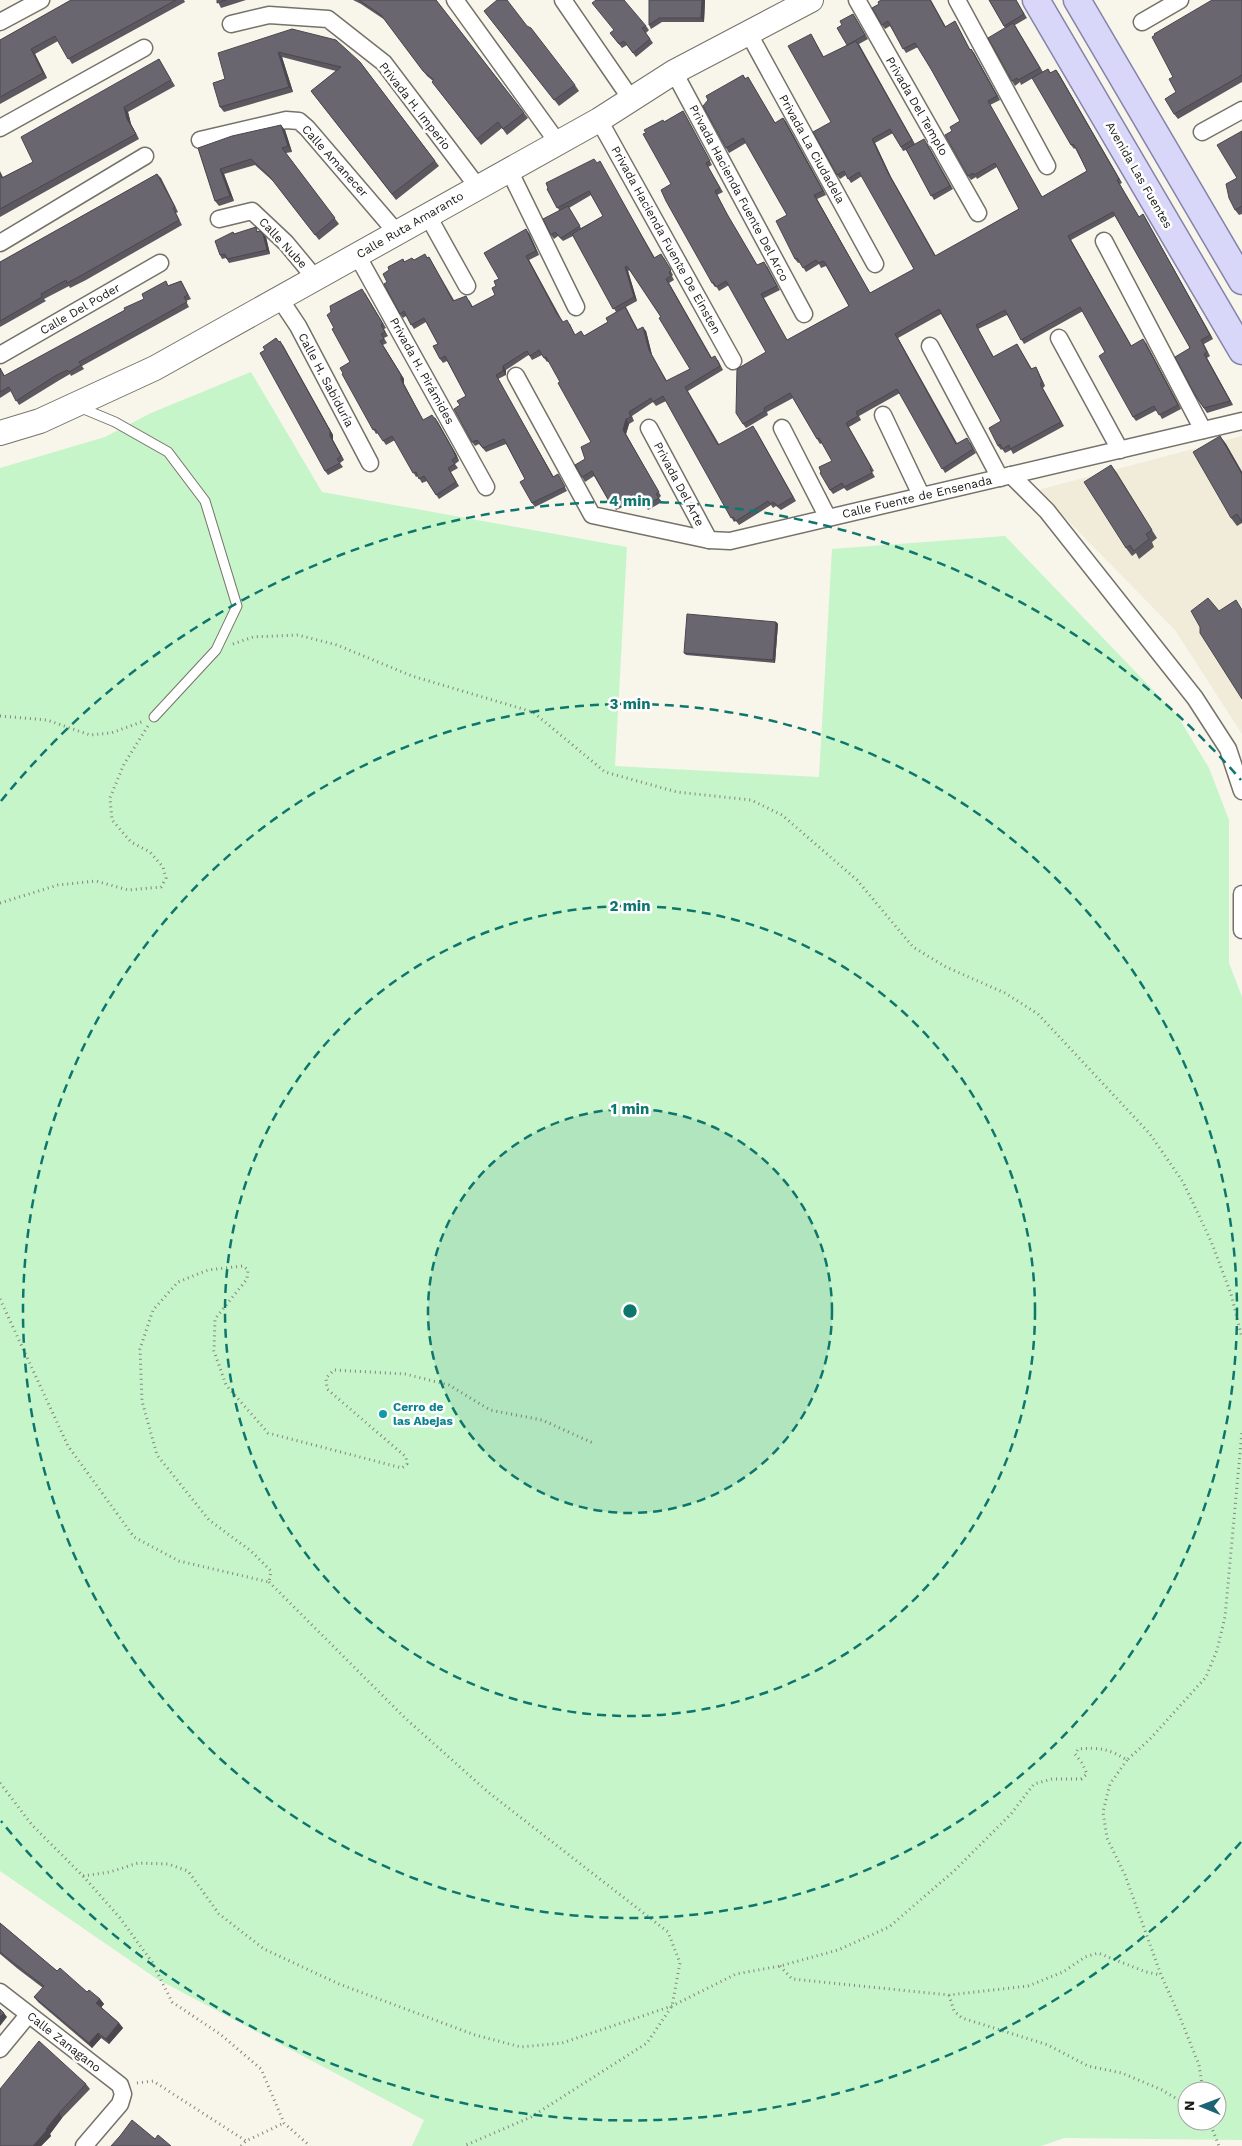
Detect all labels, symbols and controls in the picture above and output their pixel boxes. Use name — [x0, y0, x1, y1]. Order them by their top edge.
street label: Privada Del Templo — [883, 54, 951, 158]
street label: Privada H. Imperio — [376, 59, 454, 153]
street label: Privada La Ciudadela — [776, 92, 848, 206]
street label: Privada Hacienda Fuente Del Arco — [686, 102, 792, 284]
street label: Avenida Las Fuentes — [1103, 119, 1175, 231]
street label: Calle Amanecer — [299, 122, 371, 200]
street label: Privada Hacienda Fuente De Einsten — [608, 144, 724, 336]
street label: Calle Ruta Amaranto — [354, 189, 466, 261]
street label: Calle Nube — [256, 215, 310, 271]
street label: Calle Del Poder — [38, 280, 123, 338]
street label: Privada H. Pirámides — [387, 315, 457, 427]
street label: Calle H. Sabiduría — [295, 331, 357, 430]
street label: Privada Del Arte — [651, 440, 707, 529]
street label: Calle Fuente de Ensenada — [841, 473, 993, 521]
text: 4 min — [609, 492, 651, 510]
text: 3 min — [610, 695, 650, 713]
text: 2 min — [609, 897, 651, 915]
text: 1 min — [611, 1100, 649, 1118]
centre of rings — [621, 1302, 639, 1320]
place label: Cerro de las Abejas — [393, 1400, 454, 1428]
marker: Cerro de las Abejas — [377, 1408, 389, 1420]
street label: Calle Zanagano — [24, 2009, 104, 2075]
north arrow — [1177, 2081, 1227, 2131]
text: N — [1181, 2100, 1197, 2111]

